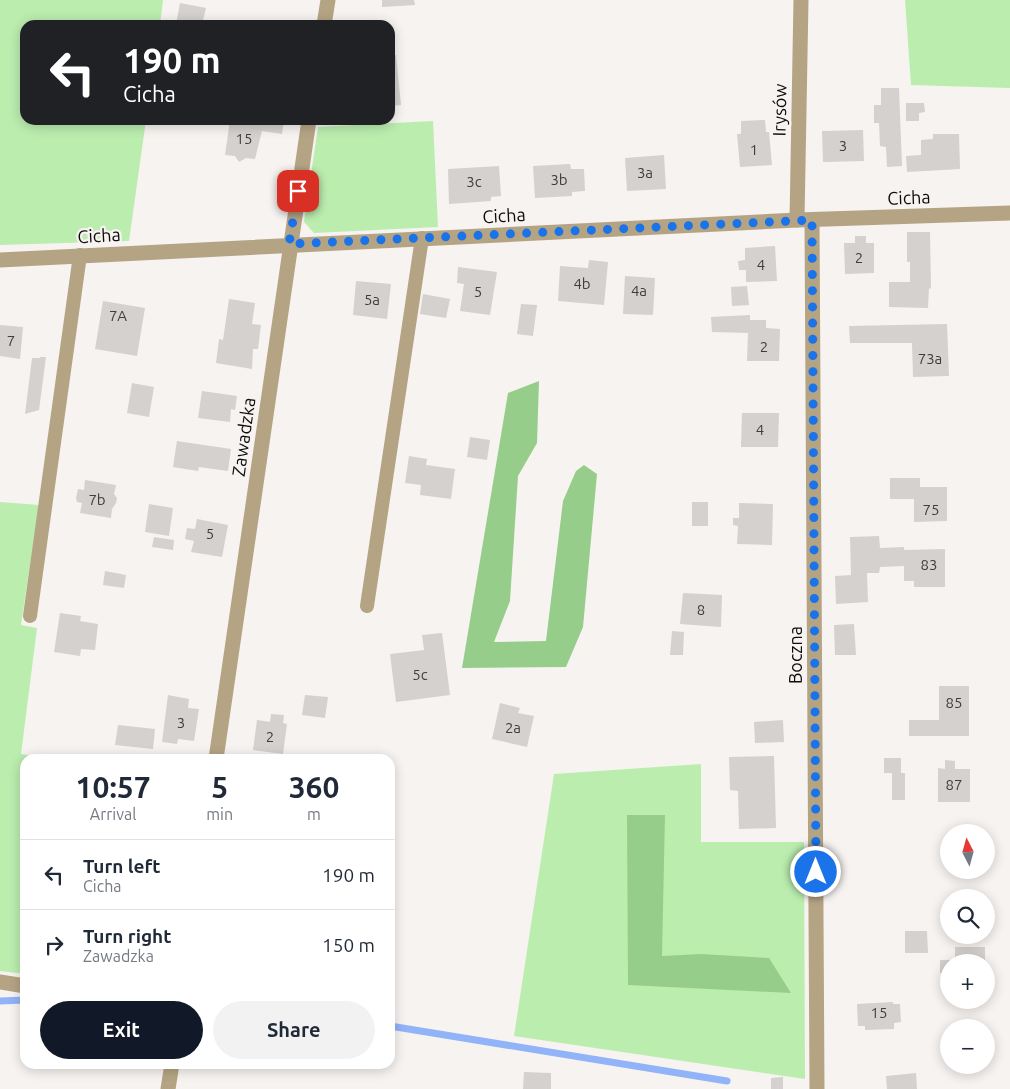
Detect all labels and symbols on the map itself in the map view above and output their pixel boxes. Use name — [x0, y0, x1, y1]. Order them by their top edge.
street label: Irysów — [769, 83, 789, 137]
house number: 15 — [236, 130, 252, 147]
house number: 3 — [839, 137, 847, 154]
house number: 1 — [750, 141, 758, 158]
house number: 3a — [637, 164, 653, 181]
pin — [277, 170, 319, 212]
house number: 3b — [550, 171, 568, 188]
house number: 3c — [466, 173, 482, 190]
street label: Cicha — [887, 186, 931, 208]
street label: Cicha — [482, 204, 526, 226]
street label: Cicha — [77, 224, 121, 246]
house number: 2 — [855, 249, 863, 266]
house number: 4 — [757, 256, 765, 273]
house number: 4b — [573, 275, 591, 292]
house number: 4a — [631, 282, 647, 299]
house number: 5 — [474, 283, 482, 300]
house number: 5a — [364, 291, 380, 308]
house number: 7A — [109, 307, 127, 324]
house number: 7 — [7, 332, 15, 349]
house number: 2 — [760, 338, 768, 355]
house number: 73a — [918, 350, 942, 367]
street label: Zawadzka — [228, 396, 258, 478]
house number: 4 — [756, 421, 764, 438]
house number: 7b — [88, 491, 106, 508]
house number: 75 — [923, 501, 939, 518]
house number: 5 — [206, 525, 214, 542]
house number: 83 — [921, 556, 937, 573]
house number: 8 — [697, 601, 705, 618]
street label: Boczna — [785, 626, 805, 684]
house number: 5c — [412, 666, 428, 683]
house number: 85 — [946, 694, 962, 711]
house number: 3 — [177, 714, 185, 731]
house number: 2a — [505, 719, 521, 736]
house number: 2 — [266, 728, 274, 745]
house number: 87 — [946, 776, 962, 793]
north arrow — [940, 824, 995, 879]
position arrow — [789, 845, 841, 897]
house number: 15 — [871, 1004, 887, 1021]

